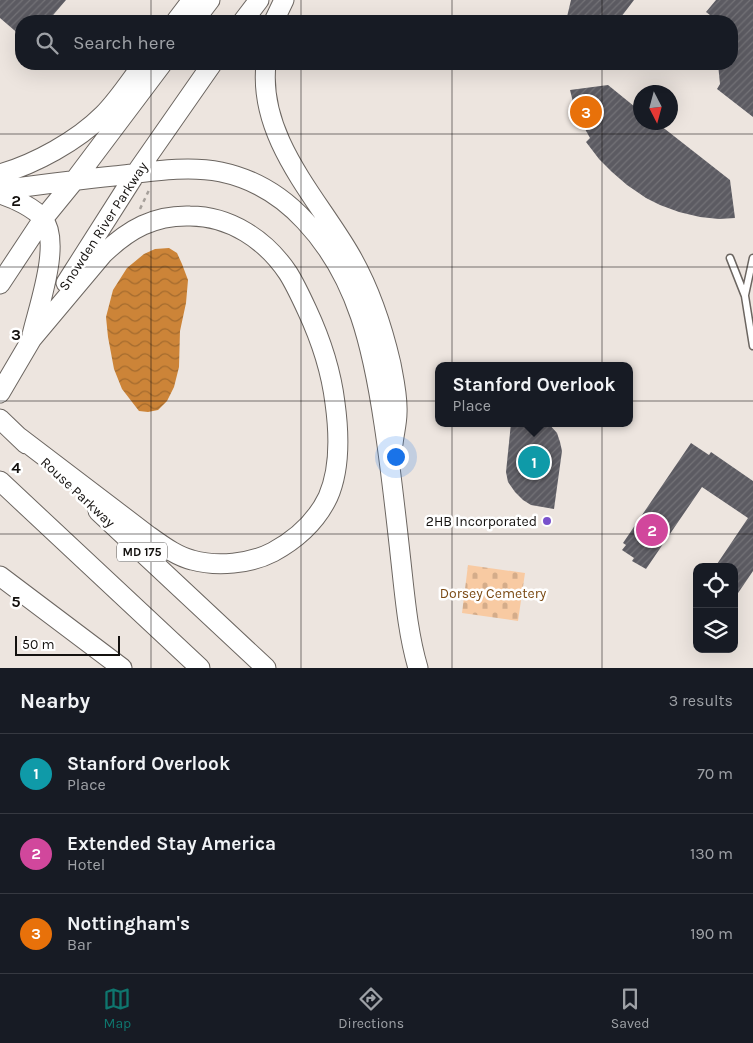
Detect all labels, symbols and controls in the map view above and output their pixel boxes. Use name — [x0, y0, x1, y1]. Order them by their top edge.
search box — [15, 15, 738, 70]
icon: search — [33, 29, 61, 57]
text: Search here — [73, 32, 175, 54]
north arrow — [633, 85, 678, 130]
pin: 3 — [570, 93, 602, 131]
street label: Snowden River Parkway — [55, 158, 152, 294]
text: 2 — [11, 191, 21, 210]
text: 3 — [11, 325, 21, 344]
popup — [435, 362, 633, 427]
text: Stanford Overlook — [452, 374, 616, 396]
text: Place — [452, 396, 491, 415]
pin: 1 — [518, 443, 550, 481]
your location — [383, 444, 409, 470]
street label: Rouse Parkway — [37, 454, 119, 531]
text: 4 — [11, 458, 21, 477]
pin: 2 — [636, 511, 668, 549]
place label: 2HB Incorporated — [426, 513, 537, 530]
marker: 2HB Incorporated — [541, 515, 553, 527]
road number: MD 175 — [117, 542, 167, 562]
map controls — [693, 563, 738, 653]
button: locate — [693, 563, 738, 608]
park label: Dorsey Cemetery — [440, 585, 547, 602]
text: 5 — [11, 592, 21, 611]
button: layers — [693, 608, 738, 653]
scale bar — [15, 633, 120, 656]
text: 50 m — [22, 636, 55, 653]
text: Nearby — [20, 689, 90, 713]
text: 3 results — [669, 691, 733, 710]
text: Stanford Overlook — [67, 753, 230, 775]
text: 1 — [33, 764, 39, 783]
text: 70 m — [697, 764, 733, 783]
text: Place — [67, 775, 106, 794]
text: Extended Stay America — [67, 833, 276, 855]
text: 2 — [31, 844, 41, 863]
text: 130 m — [690, 844, 733, 863]
text: Hotel — [67, 855, 105, 874]
text: Nottingham's — [67, 913, 190, 935]
text: 3 — [31, 924, 41, 943]
text: 190 m — [690, 924, 733, 943]
text: Bar — [67, 935, 92, 954]
tab: Map — [103, 985, 131, 1032]
tab: Directions — [338, 985, 404, 1032]
tab: Saved — [611, 985, 650, 1032]

